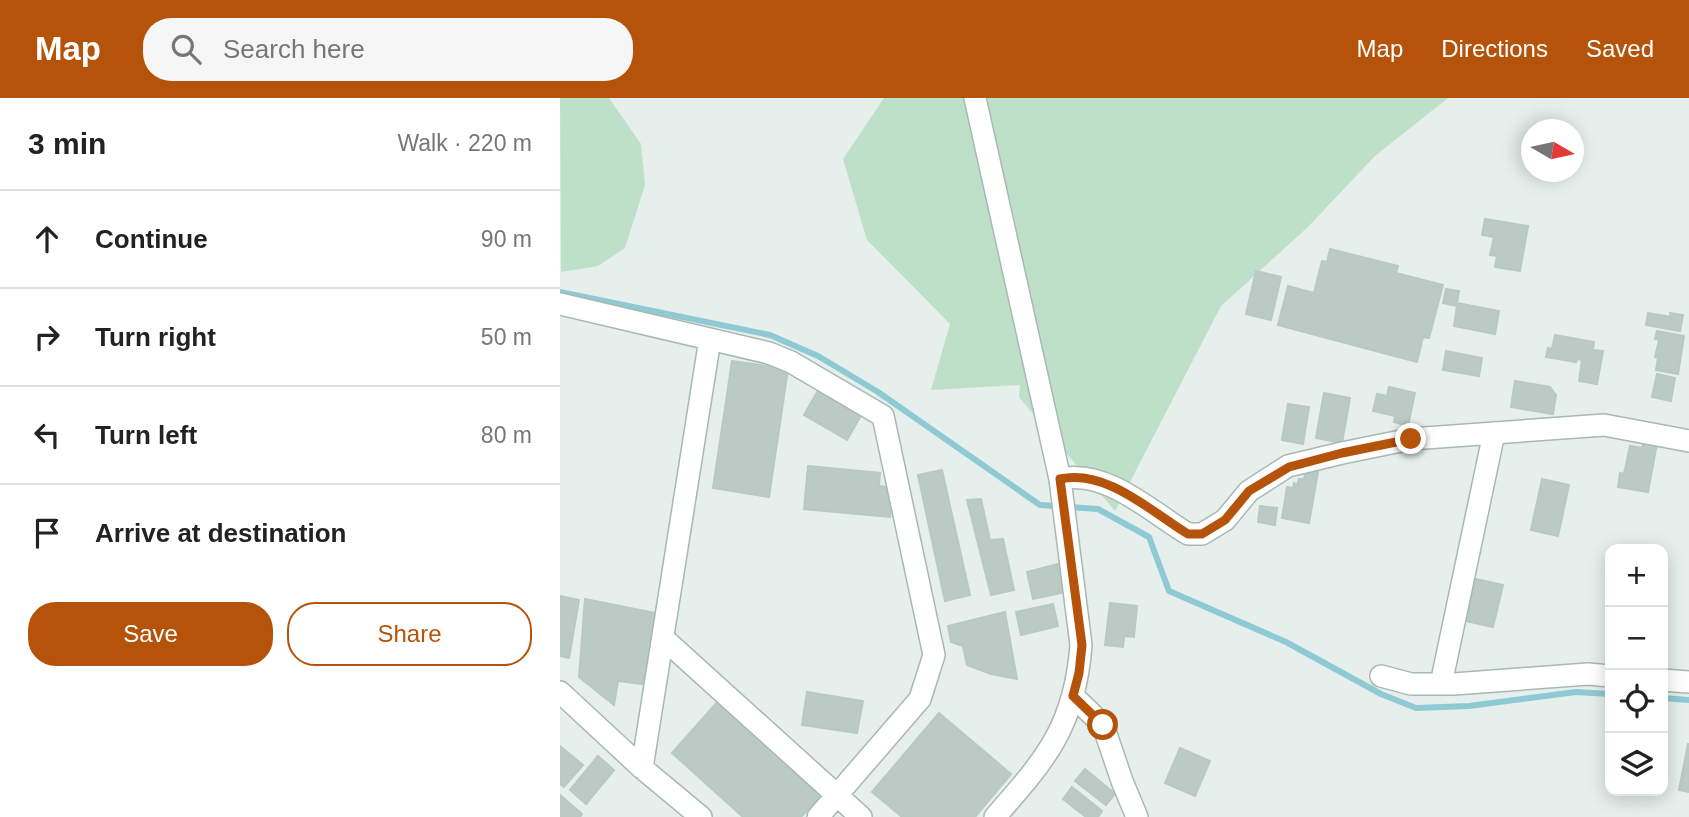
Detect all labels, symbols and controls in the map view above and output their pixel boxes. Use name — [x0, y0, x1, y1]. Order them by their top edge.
search box — [143, 18, 633, 81]
text: Map — [35, 30, 101, 67]
icon: search — [167, 30, 205, 68]
text: Search here — [223, 34, 365, 64]
text: Map — [1357, 35, 1403, 62]
text: Directions — [1441, 35, 1548, 62]
text: Saved — [1586, 35, 1654, 62]
north arrow — [1521, 119, 1584, 182]
text: 3 min — [28, 127, 106, 160]
text: Walk · 220 m — [397, 130, 532, 156]
icon: ahead — [28, 220, 66, 258]
text: Continue — [95, 224, 208, 254]
text: 90 m — [481, 226, 532, 252]
icon: right — [28, 318, 66, 356]
text: Turn right — [95, 322, 216, 352]
text: 50 m — [481, 324, 532, 350]
icon: left — [28, 416, 66, 454]
text: Turn left — [95, 420, 197, 450]
text: 80 m — [481, 422, 532, 448]
route end — [1395, 423, 1426, 454]
icon: arrive — [28, 514, 66, 552]
text: Arrive at destination — [95, 518, 346, 548]
map controls — [1605, 544, 1668, 796]
button: + — [1605, 544, 1668, 607]
button: Save — [28, 602, 273, 666]
button: Share — [287, 602, 532, 666]
button: − — [1605, 607, 1668, 670]
button: locate — [1605, 670, 1668, 733]
route start — [1087, 709, 1118, 740]
button: layers — [1605, 733, 1668, 796]

